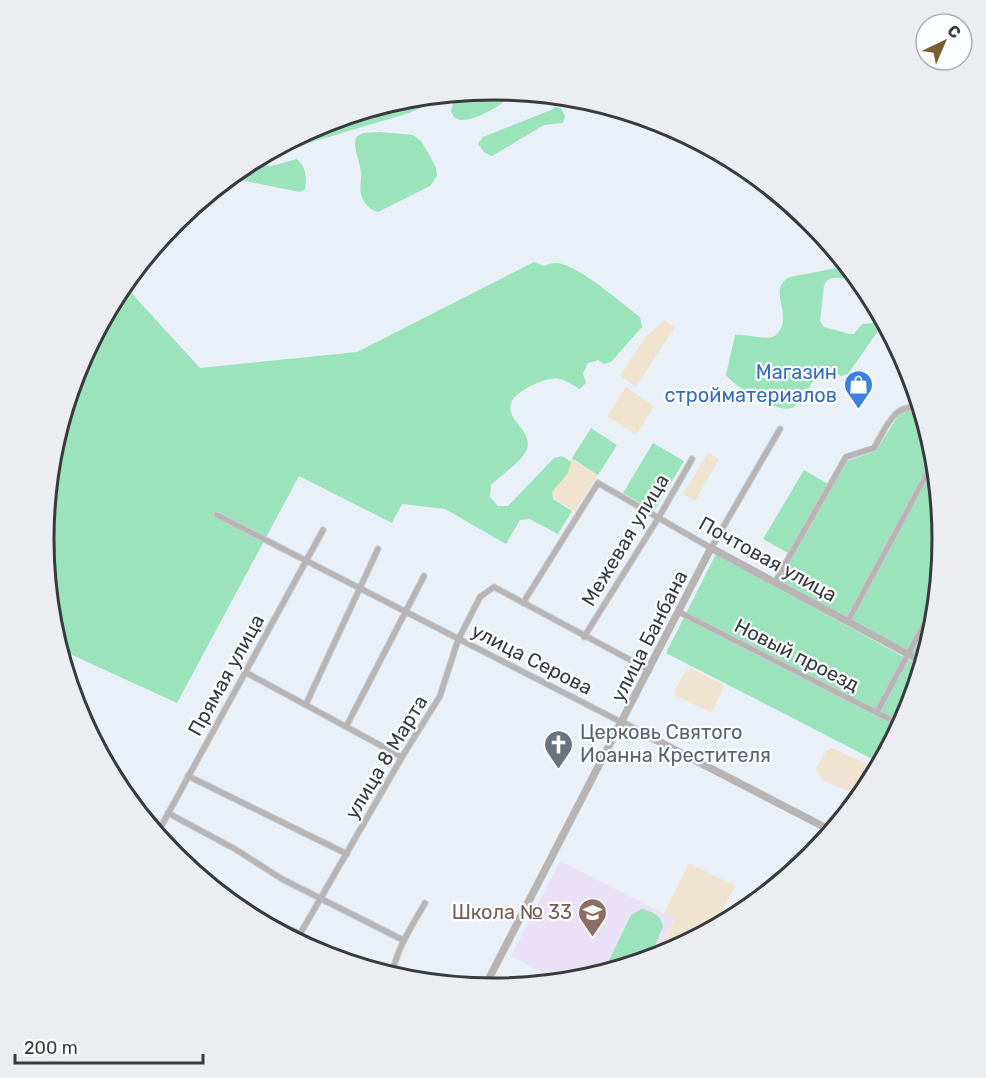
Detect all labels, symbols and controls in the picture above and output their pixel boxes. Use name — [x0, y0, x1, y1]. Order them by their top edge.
north arrow — [914, 12, 974, 72]
text: С — [943, 21, 965, 42]
place label: Магазин стройматериалов — [665, 360, 837, 407]
shop icon: Магазин стройматериалов — [842, 368, 874, 410]
street label: Межевая улица — [576, 470, 674, 610]
street label: Почтовая улица — [695, 511, 841, 607]
street label: улица Банбана — [606, 566, 692, 706]
street label: Прямая улица — [183, 610, 269, 740]
street label: Новый проезд — [731, 613, 863, 697]
street label: улица Серова — [467, 618, 597, 700]
street label: улица 8 Марта — [340, 691, 432, 823]
place label: Церковь Святого Иоанна Крестителя — [580, 720, 771, 767]
church icon: Церковь Святого Иоанна Крестителя — [543, 728, 575, 770]
school or university icon: Школа № 33 — [577, 896, 609, 938]
place label: Школа № 33 — [452, 900, 572, 924]
scale bar — [15, 1027, 202, 1065]
text: 200 m — [24, 1037, 78, 1059]

